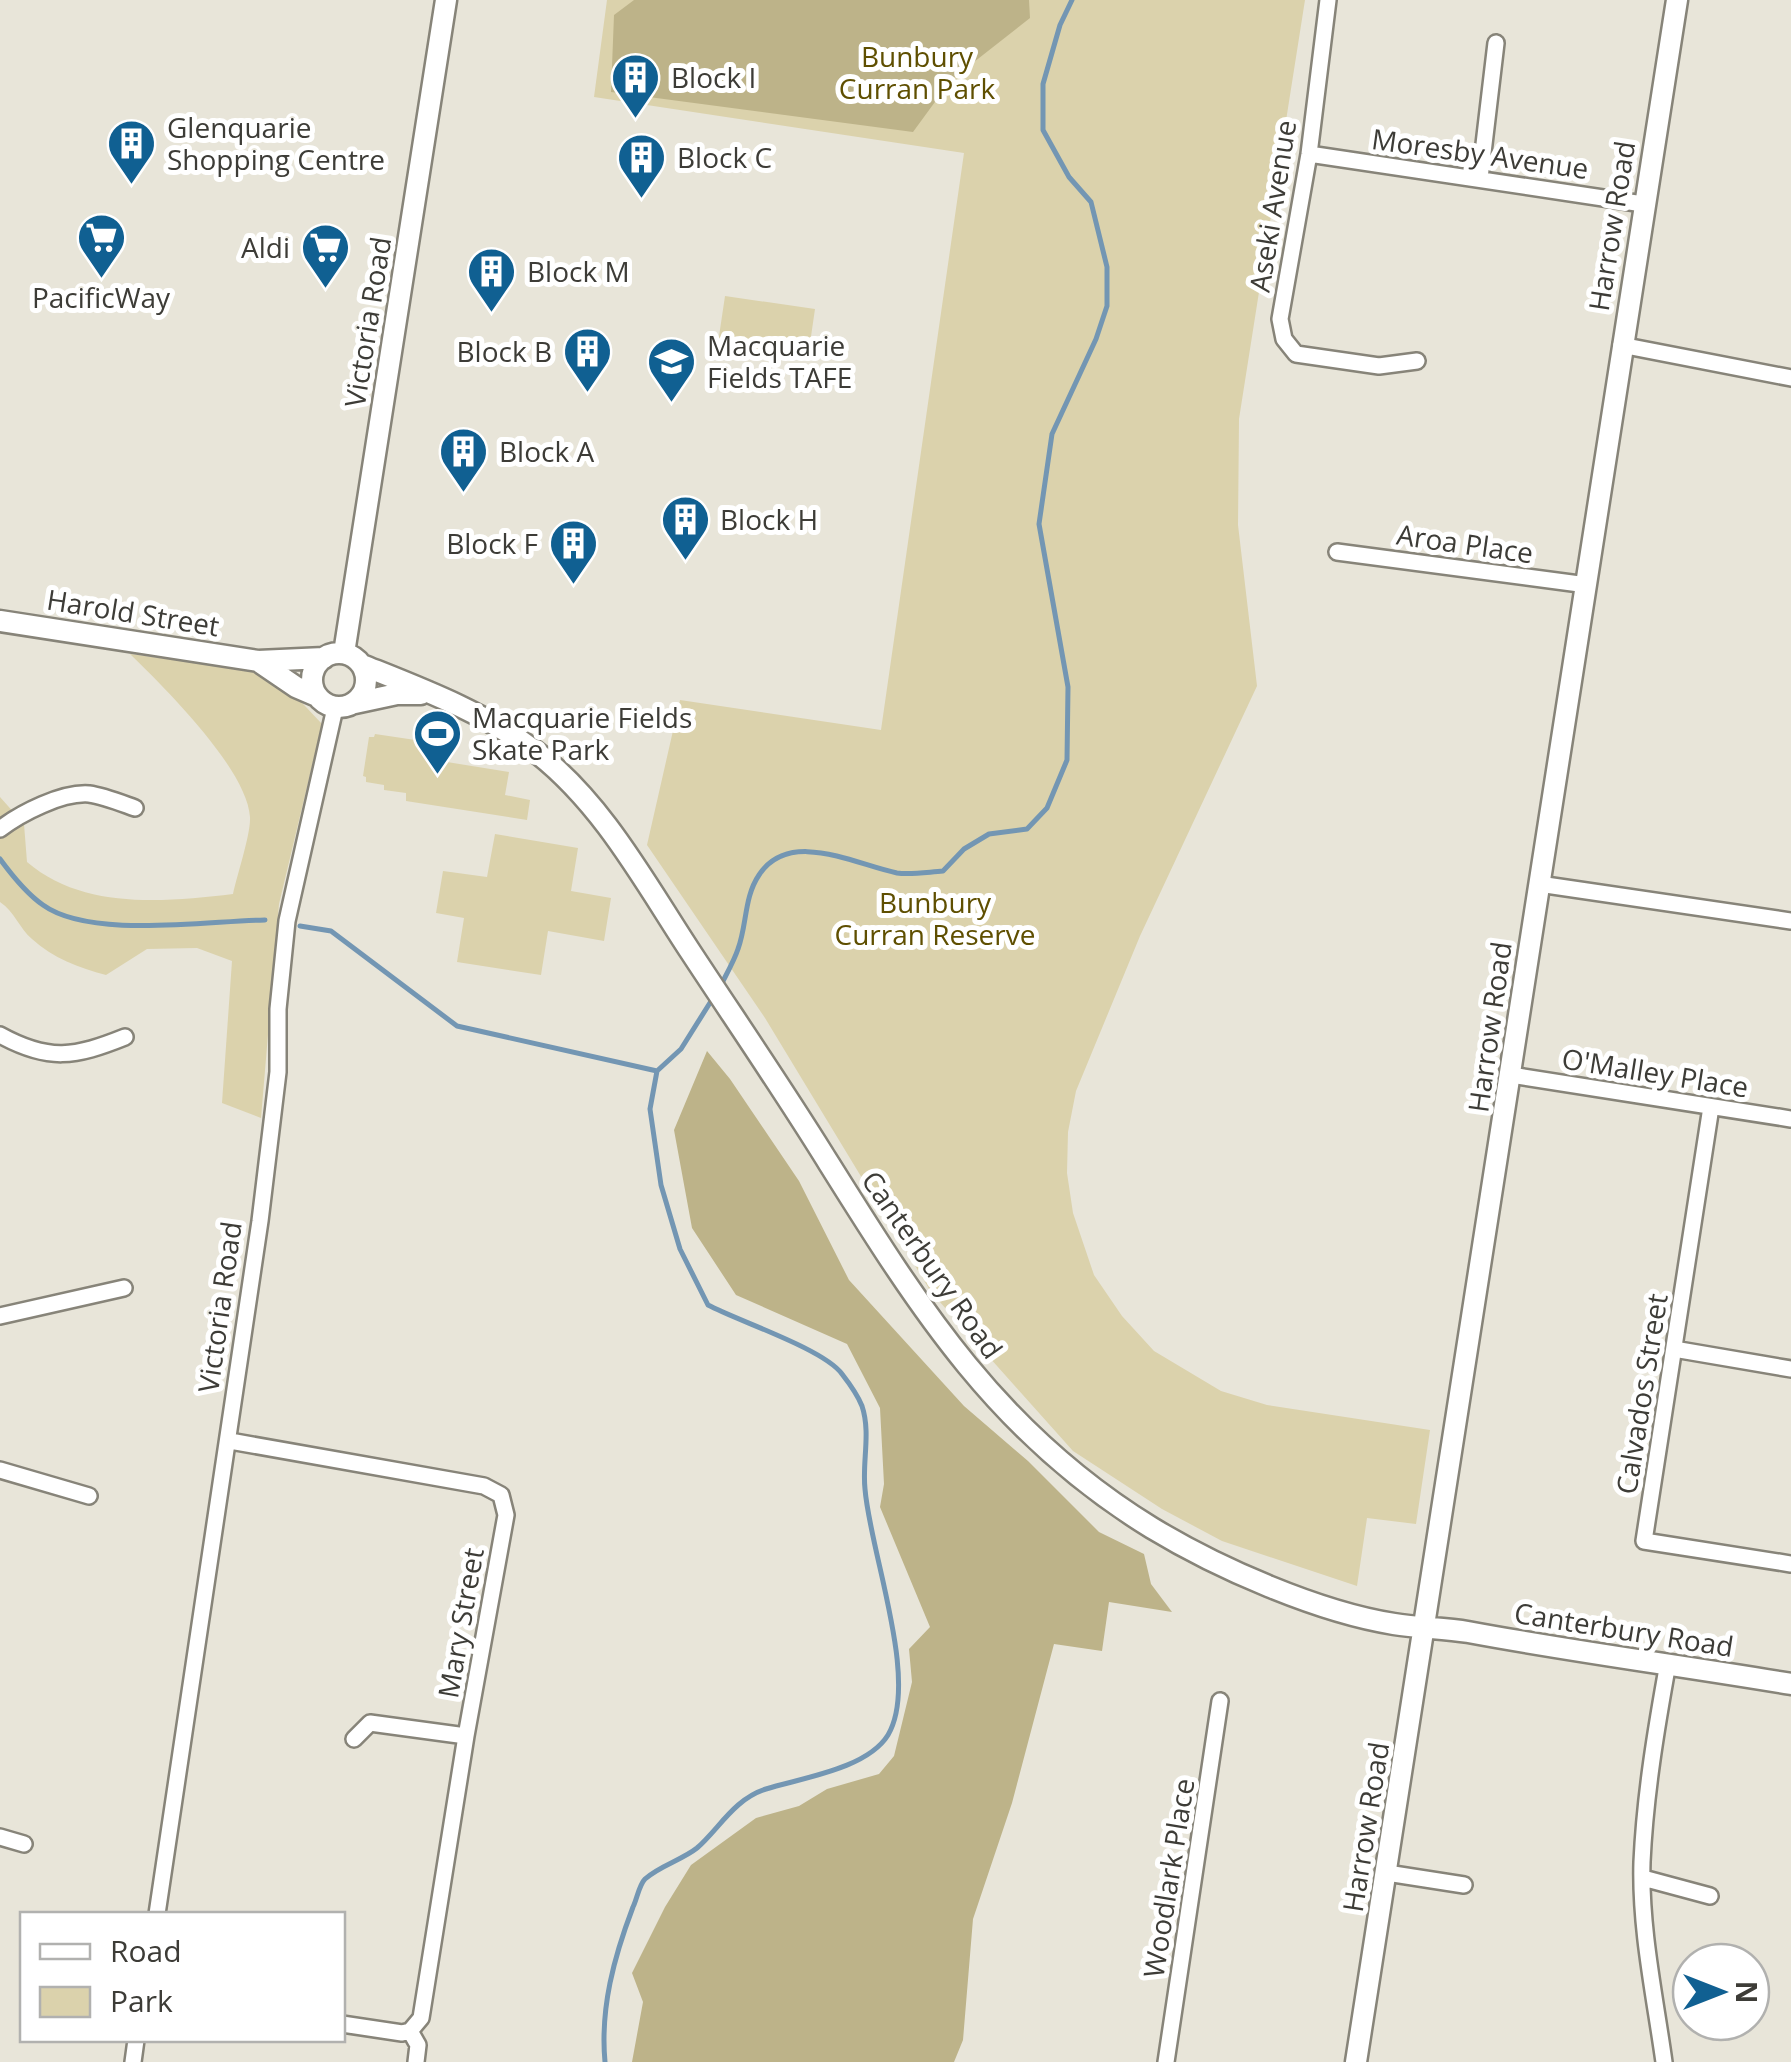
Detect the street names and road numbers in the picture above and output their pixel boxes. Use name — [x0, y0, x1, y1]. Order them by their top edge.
street label: Aseki Avenue — [1240, 117, 1304, 294]
street label: Moresby Avenue — [1369, 119, 1591, 187]
street label: Harrow Road — [1579, 138, 1643, 314]
street label: Victoria Road — [335, 234, 399, 410]
street label: Aroa Place — [1394, 515, 1536, 571]
street label: Harold Street — [44, 580, 222, 644]
street label: Harrow Road — [1458, 939, 1520, 1115]
street label: O'Malley Place — [1559, 1039, 1751, 1106]
street label: Canterbury Road — [854, 1163, 1012, 1366]
street label: Victoria Road — [188, 1219, 250, 1395]
street label: Calvados Street — [1606, 1291, 1676, 1497]
street label: Mary Street — [428, 1545, 492, 1701]
street label: Canterbury Road — [1512, 1593, 1736, 1665]
street label: Harrow Road — [1333, 1739, 1397, 1915]
street label: Woodlark Place — [1133, 1775, 1203, 1980]

